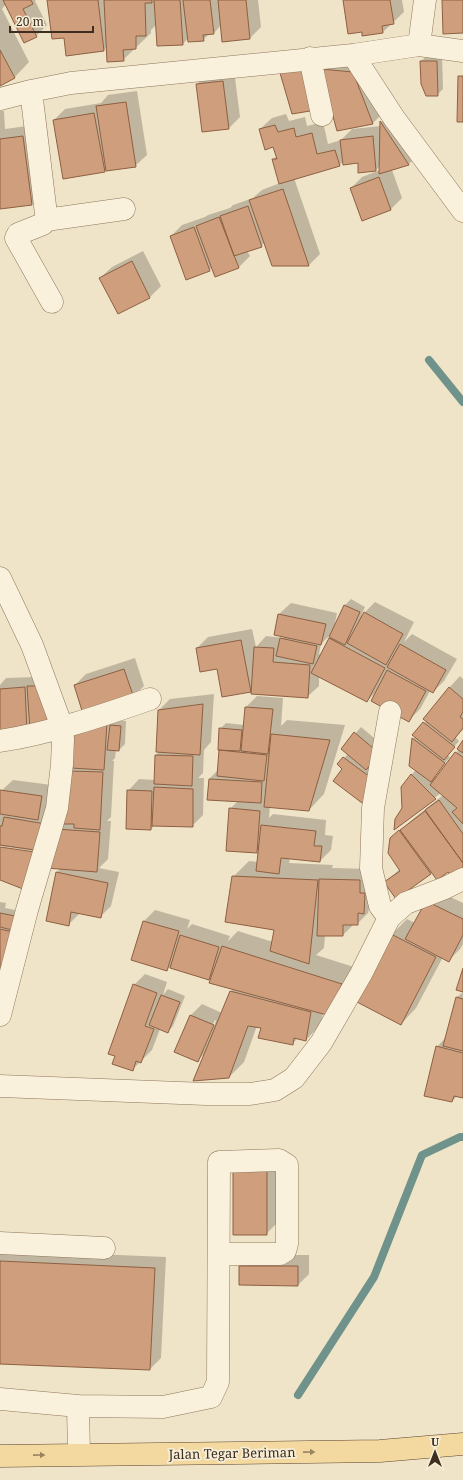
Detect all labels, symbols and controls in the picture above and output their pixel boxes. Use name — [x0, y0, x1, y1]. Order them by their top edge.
scale bar — [10, 8, 93, 34]
text: 20 m — [16, 13, 44, 30]
north arrow — [415, 1432, 455, 1472]
text: U — [431, 1434, 440, 1449]
street label: Jalan Tegar Beriman — [167, 1443, 296, 1463]
one-way arrow — [303, 1449, 316, 1455]
one-way arrow — [33, 1452, 46, 1458]

